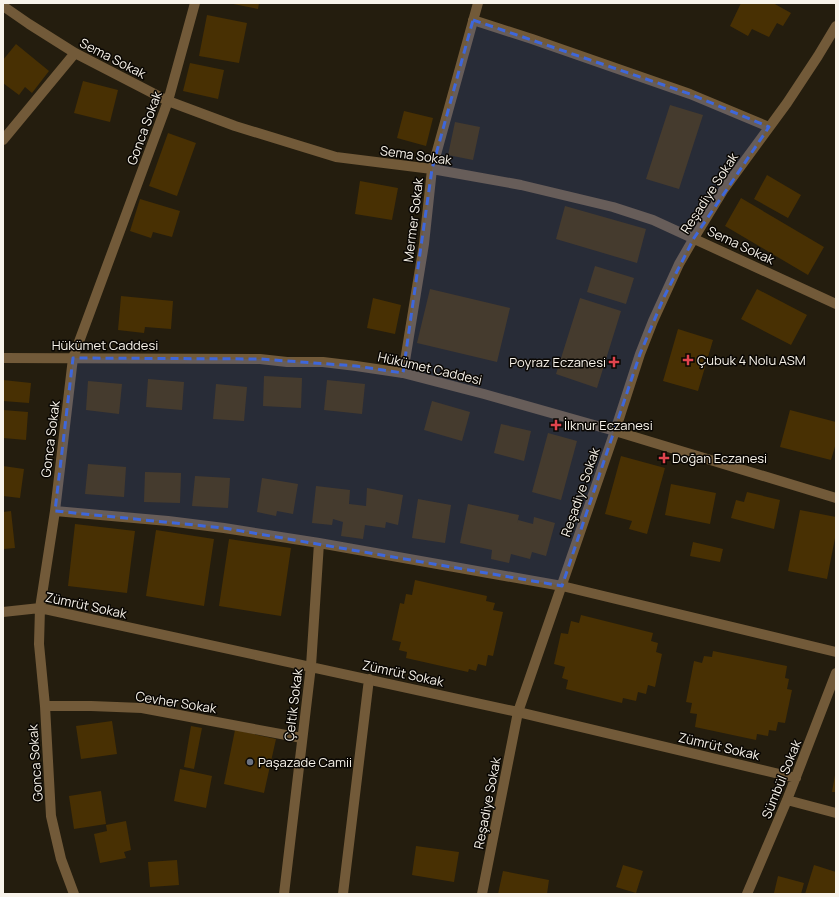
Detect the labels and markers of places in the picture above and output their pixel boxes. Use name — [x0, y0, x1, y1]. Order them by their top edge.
place label: Çubuk 4 Nolu ASM — [697, 351, 806, 369]
place label: Poyraz Eczanesi — [509, 353, 606, 371]
marker: Çubuk 4 Nolu ASM — [682, 354, 694, 366]
marker: Poyraz Eczanesi — [609, 357, 619, 367]
place label: İlknur Eczanesi — [564, 416, 653, 434]
marker: İlknur Eczanesi — [551, 420, 561, 430]
place label: Doğan Eczanesi — [672, 449, 767, 467]
marker: Doğan Eczanesi — [659, 453, 669, 463]
place label: Paşazade Camii — [258, 753, 352, 771]
marker: Paşazade Camii — [245, 757, 255, 767]

